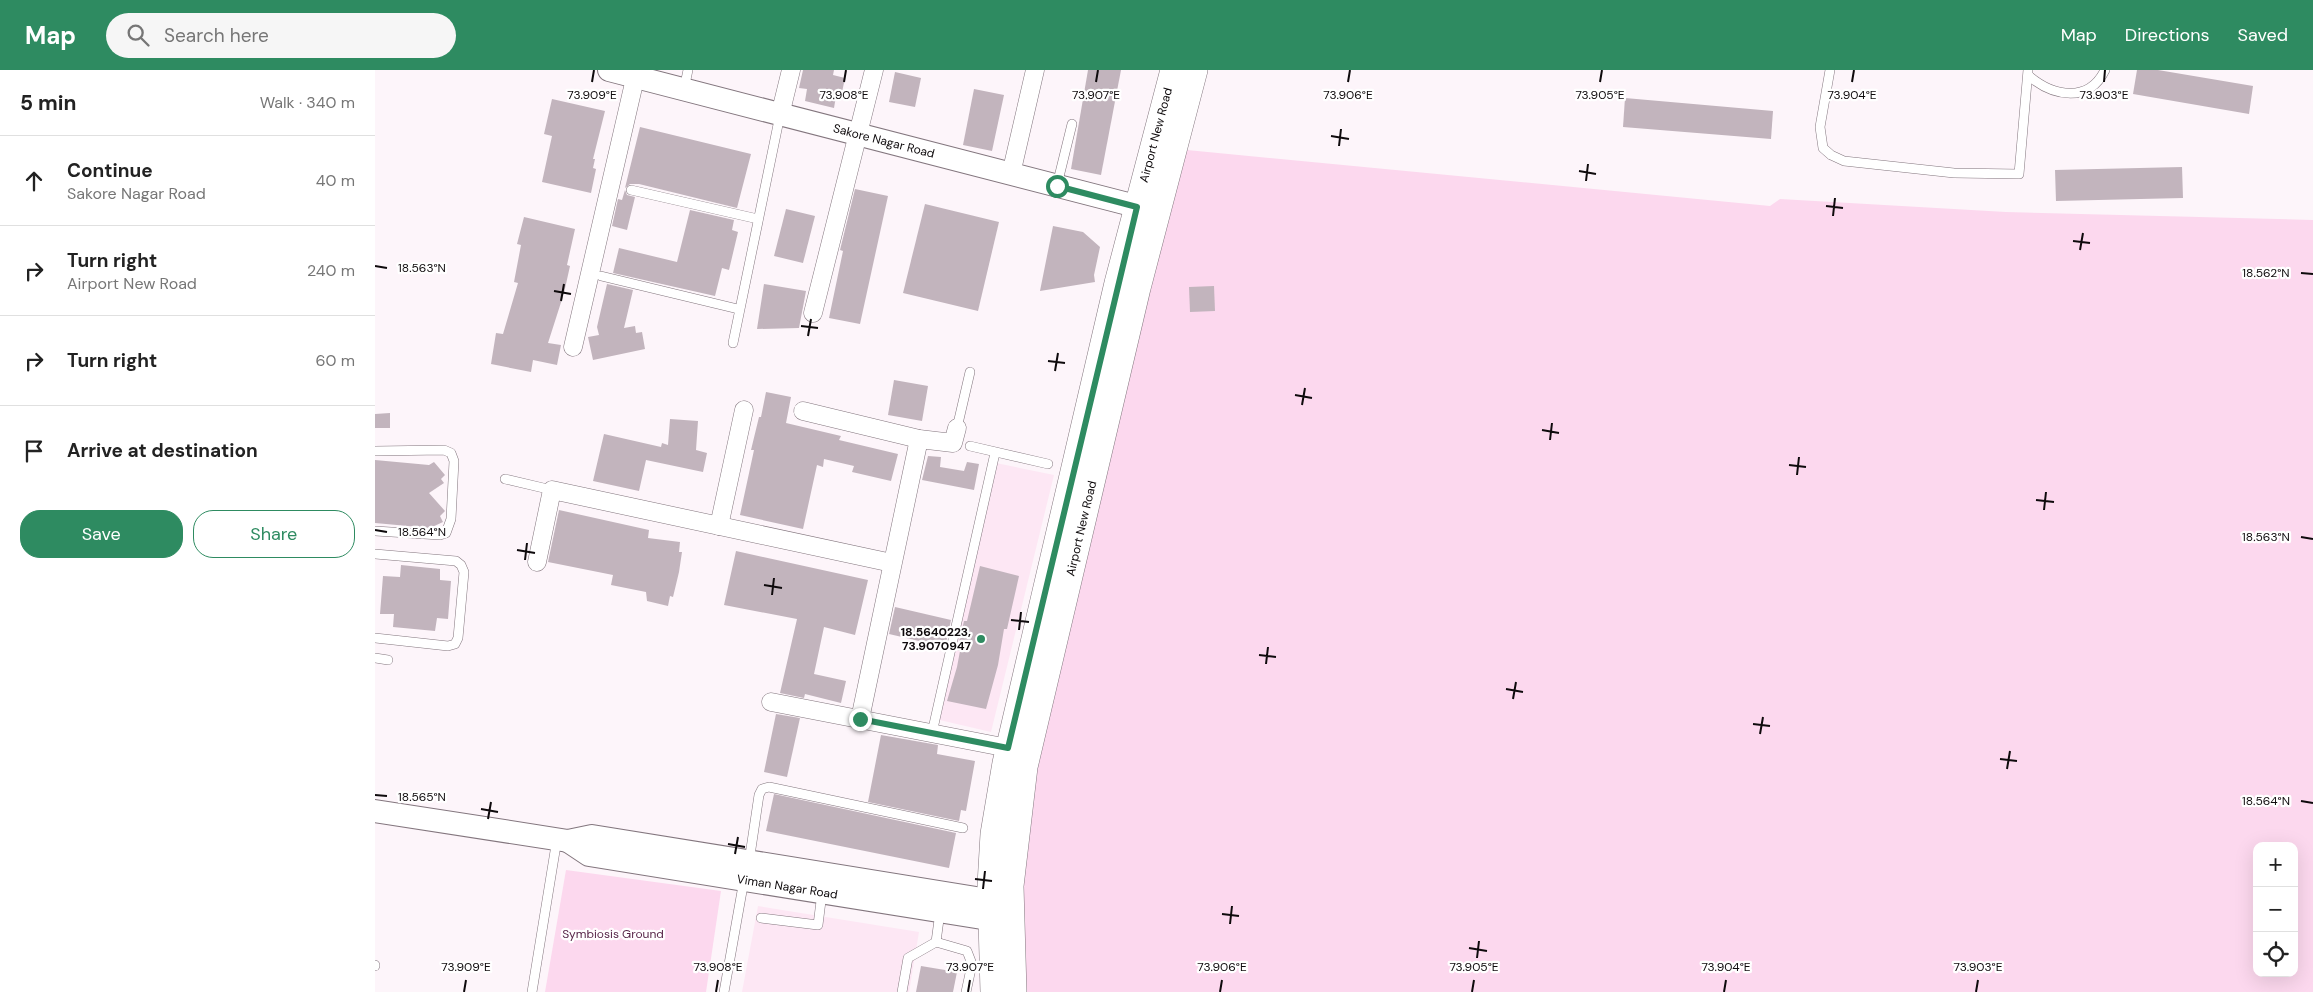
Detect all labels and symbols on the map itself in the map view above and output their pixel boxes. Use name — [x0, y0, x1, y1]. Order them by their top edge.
street label: Airport New Road — [1136, 86, 1176, 184]
text: 73.909°E — [567, 87, 617, 103]
text: 73.908°E — [819, 87, 869, 103]
text: 73.907°E — [1072, 87, 1120, 103]
text: 73.906°E — [1323, 87, 1373, 103]
text: 73.905°E — [1575, 87, 1625, 103]
text: 73.904°E — [1827, 87, 1877, 103]
text: 73.903°E — [2080, 87, 2129, 103]
street label: Sakore Nagar Road — [832, 120, 936, 162]
route start — [1046, 175, 1069, 198]
text: 18.563°N — [398, 260, 446, 276]
text: 18.562°N — [2242, 265, 2290, 281]
street label: Airport New Road — [1062, 479, 1100, 578]
text: 18.564°N — [398, 524, 446, 540]
text: 18.563°N — [2242, 529, 2290, 545]
place label: 18.5640223, 73.9070947 — [901, 624, 972, 654]
marker: 18.5640223, 73.9070947 — [975, 633, 987, 645]
route end — [849, 708, 872, 731]
text: 18.565°N — [398, 789, 446, 805]
text: 18.564°N — [2242, 793, 2290, 809]
street label: Viman Nagar Road — [736, 871, 839, 903]
park label: Symbiosis Ground — [562, 926, 664, 942]
text: 73.909°E — [441, 959, 491, 975]
text: 73.908°E — [693, 959, 743, 975]
text: 73.907°E — [946, 959, 994, 975]
text: 73.906°E — [1197, 959, 1247, 975]
text: 73.905°E — [1449, 959, 1499, 975]
text: 73.904°E — [1701, 959, 1751, 975]
text: 73.903°E — [1954, 959, 2003, 975]

